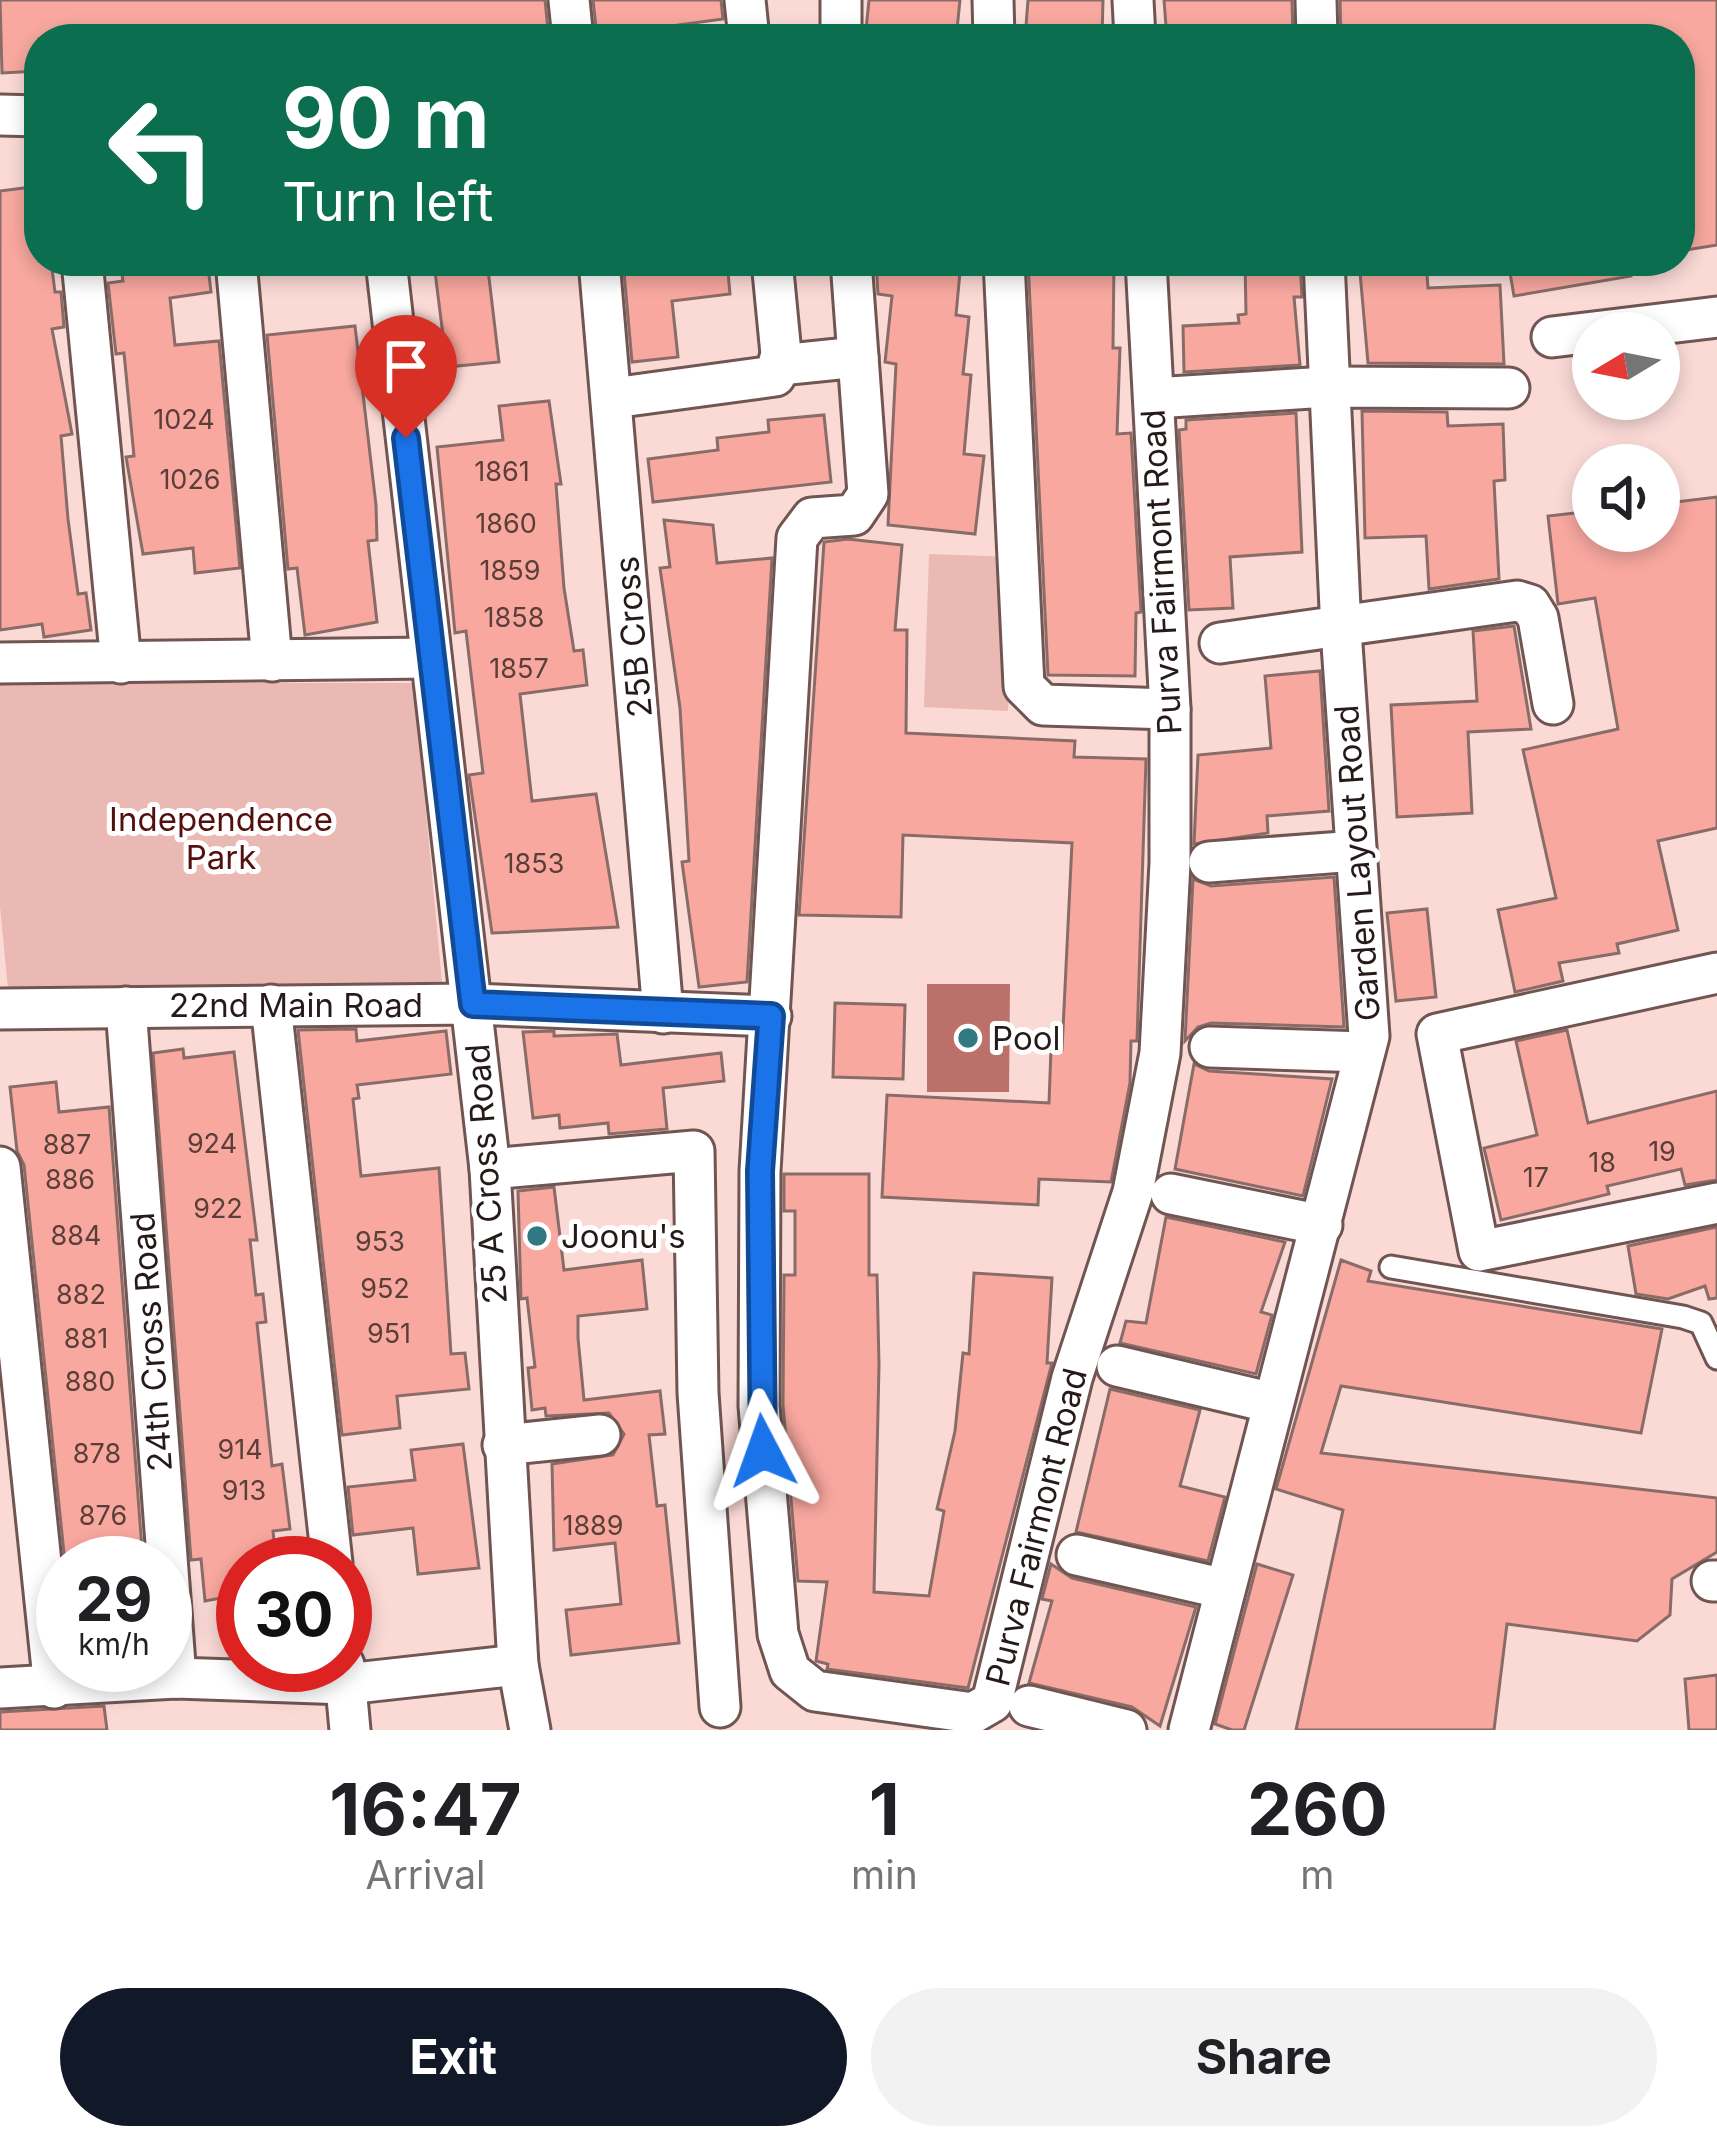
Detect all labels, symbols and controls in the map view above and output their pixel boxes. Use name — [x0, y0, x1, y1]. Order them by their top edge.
text: 90 m — [282, 67, 490, 168]
icon: left — [84, 72, 240, 228]
text: Turn left — [282, 169, 493, 234]
north arrow — [1572, 312, 1680, 420]
map controls — [1572, 312, 1680, 552]
pin — [355, 315, 457, 438]
icon: arrive — [373, 333, 439, 399]
house number: 1024 — [153, 403, 215, 436]
street label: Purva Fairmont Road — [1133, 408, 1189, 736]
button: sound — [1572, 444, 1680, 552]
house number: 1861 — [474, 455, 530, 488]
house number: 1026 — [159, 463, 221, 496]
house number: 1860 — [475, 507, 537, 540]
house number: 1859 — [480, 554, 540, 587]
street label: 25B Cross — [606, 555, 660, 719]
house number: 1858 — [484, 601, 544, 634]
house number: 1857 — [489, 652, 549, 685]
street label: Garden Layout Road — [1326, 704, 1388, 1022]
park label: Independence Park — [109, 799, 333, 877]
house number: 1853 — [504, 847, 564, 880]
street label: 22nd Main Road — [169, 985, 423, 1025]
place label: Pool — [992, 1018, 1060, 1058]
marker: Pool — [955, 1025, 981, 1051]
street label: 25 A Cross Road — [457, 1042, 515, 1306]
house number: 924 — [187, 1127, 237, 1160]
house number: 887 — [43, 1128, 91, 1161]
house number: 19 — [1648, 1135, 1676, 1168]
house number: 18 — [1588, 1146, 1616, 1179]
house number: 17 — [1523, 1161, 1549, 1194]
house number: 886 — [45, 1163, 95, 1196]
house number: 922 — [193, 1192, 243, 1225]
street label: 24th Cross Road — [122, 1211, 180, 1473]
place label: Joonu's — [561, 1216, 686, 1256]
house number: 884 — [51, 1219, 101, 1252]
marker: Joonu's — [524, 1223, 550, 1249]
house number: 953 — [355, 1225, 405, 1258]
house number: 952 — [360, 1272, 410, 1305]
house number: 882 — [56, 1278, 106, 1311]
house number: 951 — [367, 1317, 411, 1350]
house number: 881 — [64, 1322, 108, 1355]
street label: Purva Fairmont Road — [977, 1364, 1095, 1690]
house number: 880 — [65, 1365, 115, 1398]
position arrow — [700, 1388, 826, 1514]
house number: 914 — [217, 1433, 263, 1466]
house number: 878 — [73, 1437, 121, 1470]
house number: 913 — [222, 1474, 266, 1507]
house number: 876 — [79, 1499, 127, 1532]
house number: 1889 — [562, 1509, 624, 1542]
speed limit sign: 30 — [216, 1536, 372, 1692]
text: 29 — [76, 1563, 152, 1635]
text: km/h — [78, 1626, 150, 1662]
text: 16:47 — [329, 1765, 522, 1852]
text: 1 — [869, 1765, 900, 1852]
text: 260 — [1247, 1765, 1388, 1852]
text: Arrival — [366, 1851, 486, 1898]
text: min — [851, 1851, 918, 1898]
text: m — [1300, 1851, 1334, 1898]
button: Exit — [60, 1988, 847, 2126]
button: Share — [871, 1988, 1657, 2126]

